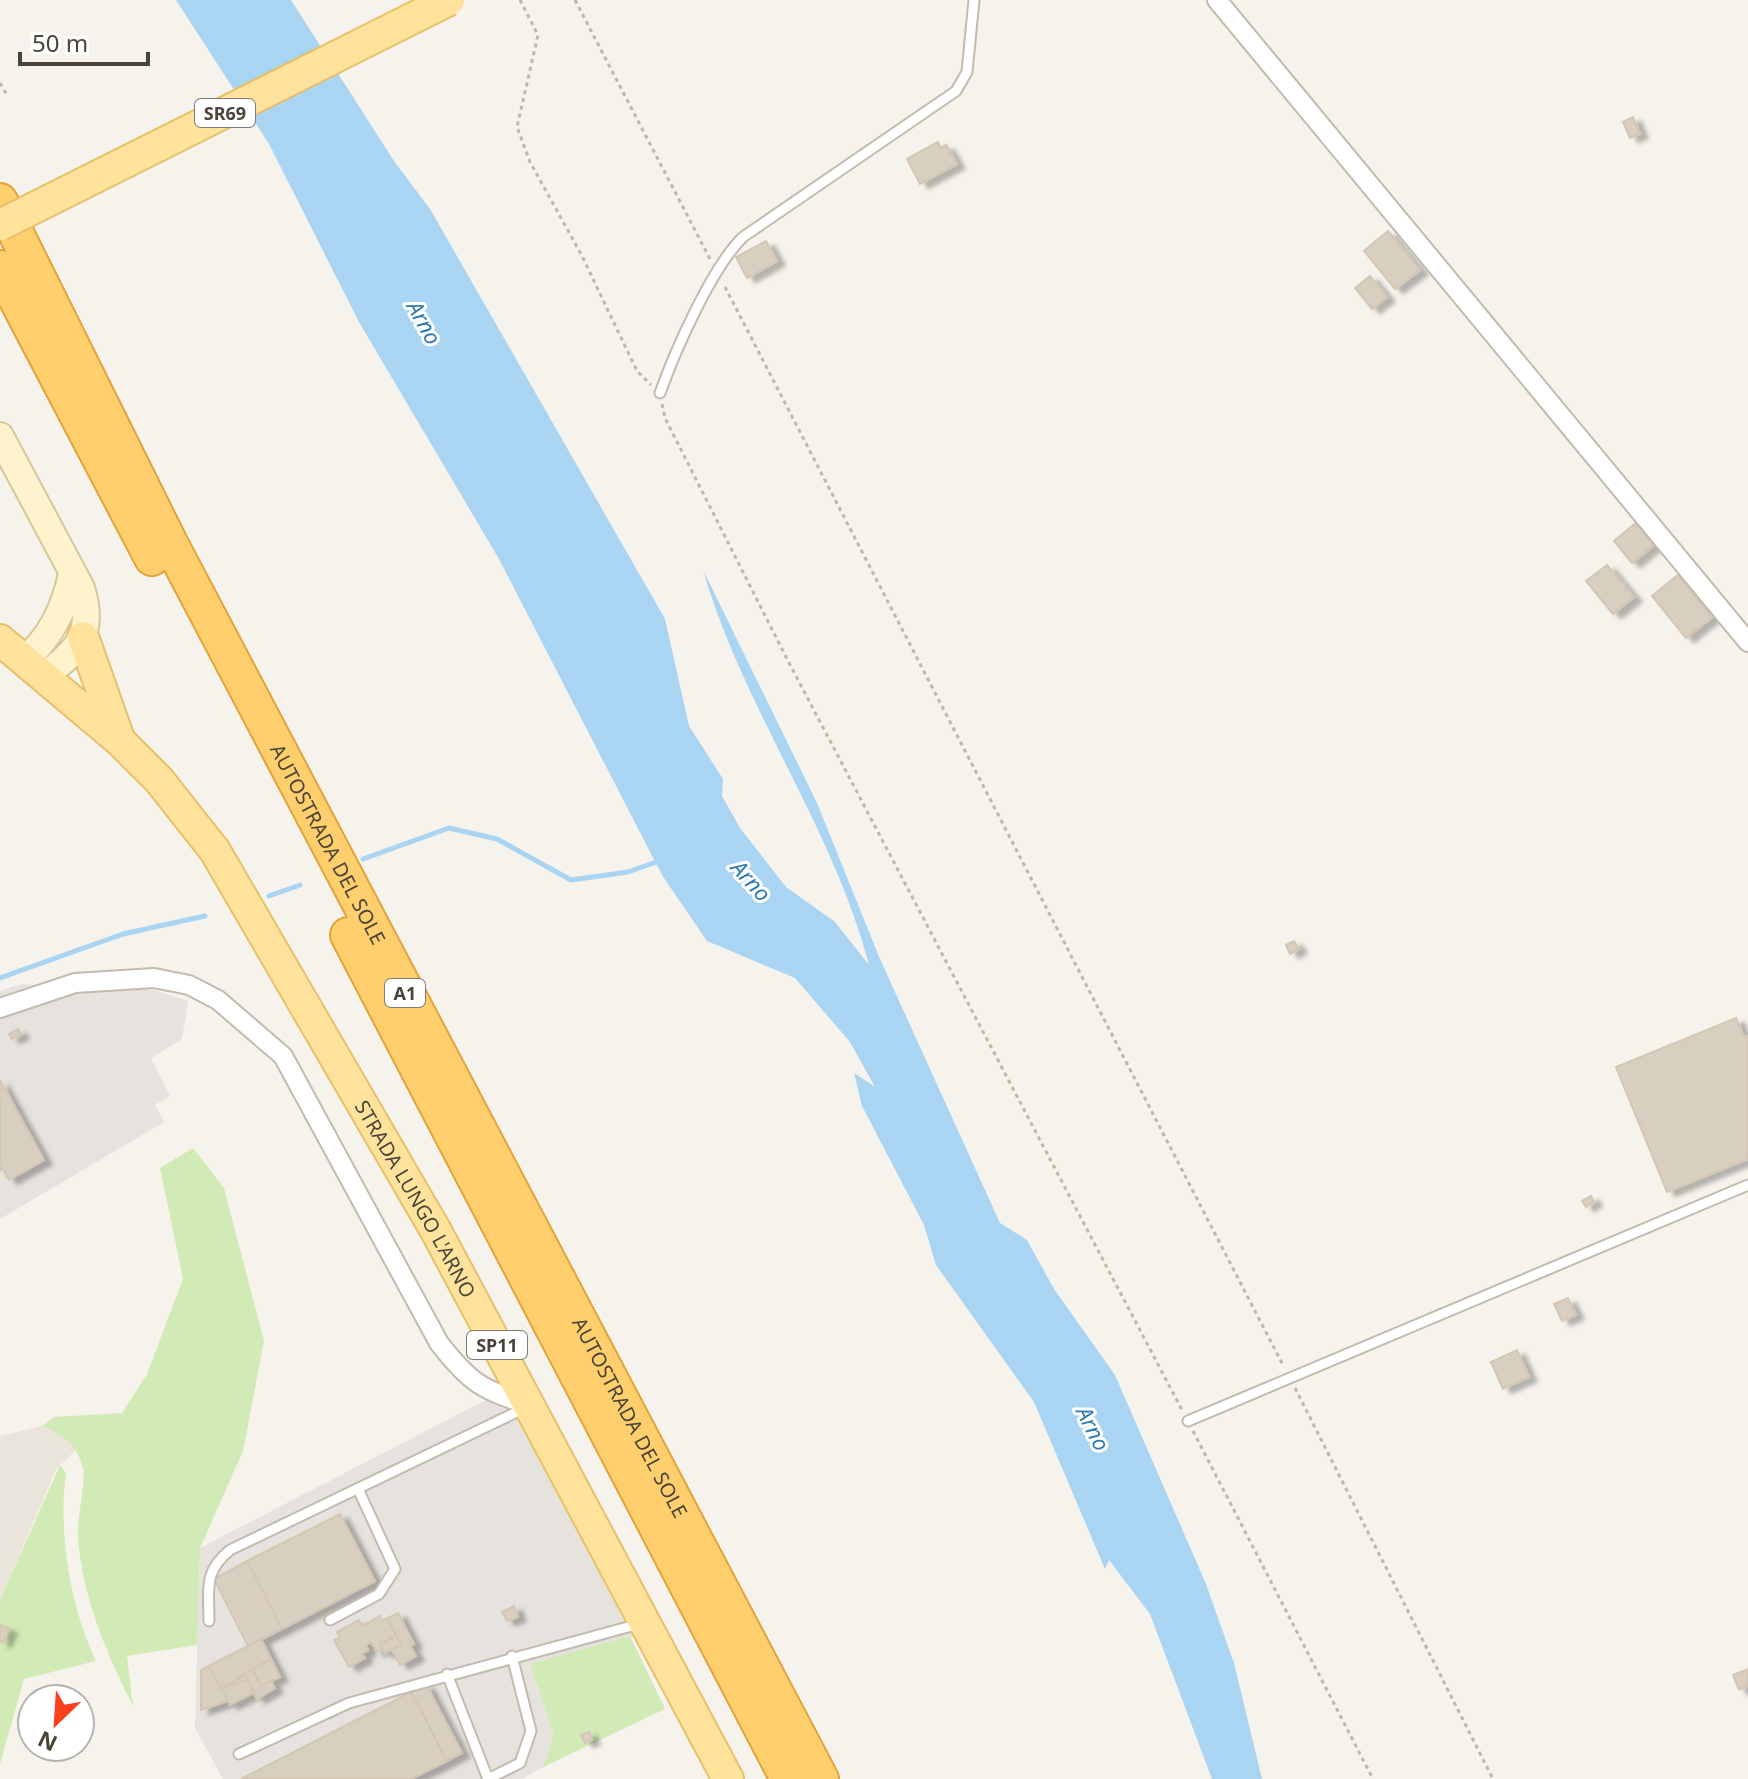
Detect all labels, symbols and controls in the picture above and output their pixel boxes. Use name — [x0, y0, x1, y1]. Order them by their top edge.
scale bar — [20, 16, 148, 66]
text: 50 m — [32, 26, 88, 59]
road number: SR69 — [195, 99, 255, 127]
water label: Arno — [400, 293, 449, 349]
street label: AUTOSTRADA DEL SOLE — [265, 739, 392, 949]
water label: Arno — [724, 851, 779, 907]
road number: A1 — [385, 979, 425, 1007]
street label: STRADA LUNGO L'ARNO — [349, 1095, 482, 1302]
street label: AUTOSTRADA DEL SOLE — [567, 1312, 694, 1522]
road number: SP11 — [467, 1331, 527, 1359]
water label: Arno — [1069, 1399, 1118, 1455]
north arrow — [16, 1683, 96, 1763]
text: N — [33, 1725, 62, 1759]

